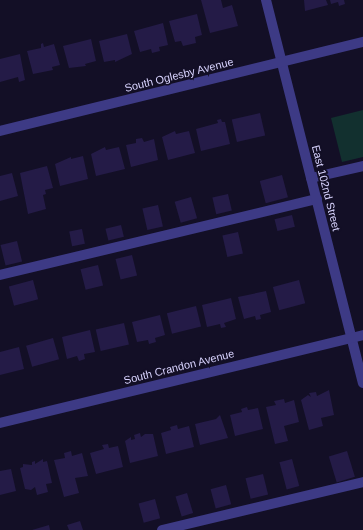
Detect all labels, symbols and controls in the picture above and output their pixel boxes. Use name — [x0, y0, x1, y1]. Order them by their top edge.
street label: South Oglesby Avenue — [123, 55, 235, 95]
street label: East 102nd Street — [309, 144, 343, 232]
street label: South Crandon Avenue — [122, 347, 236, 387]

